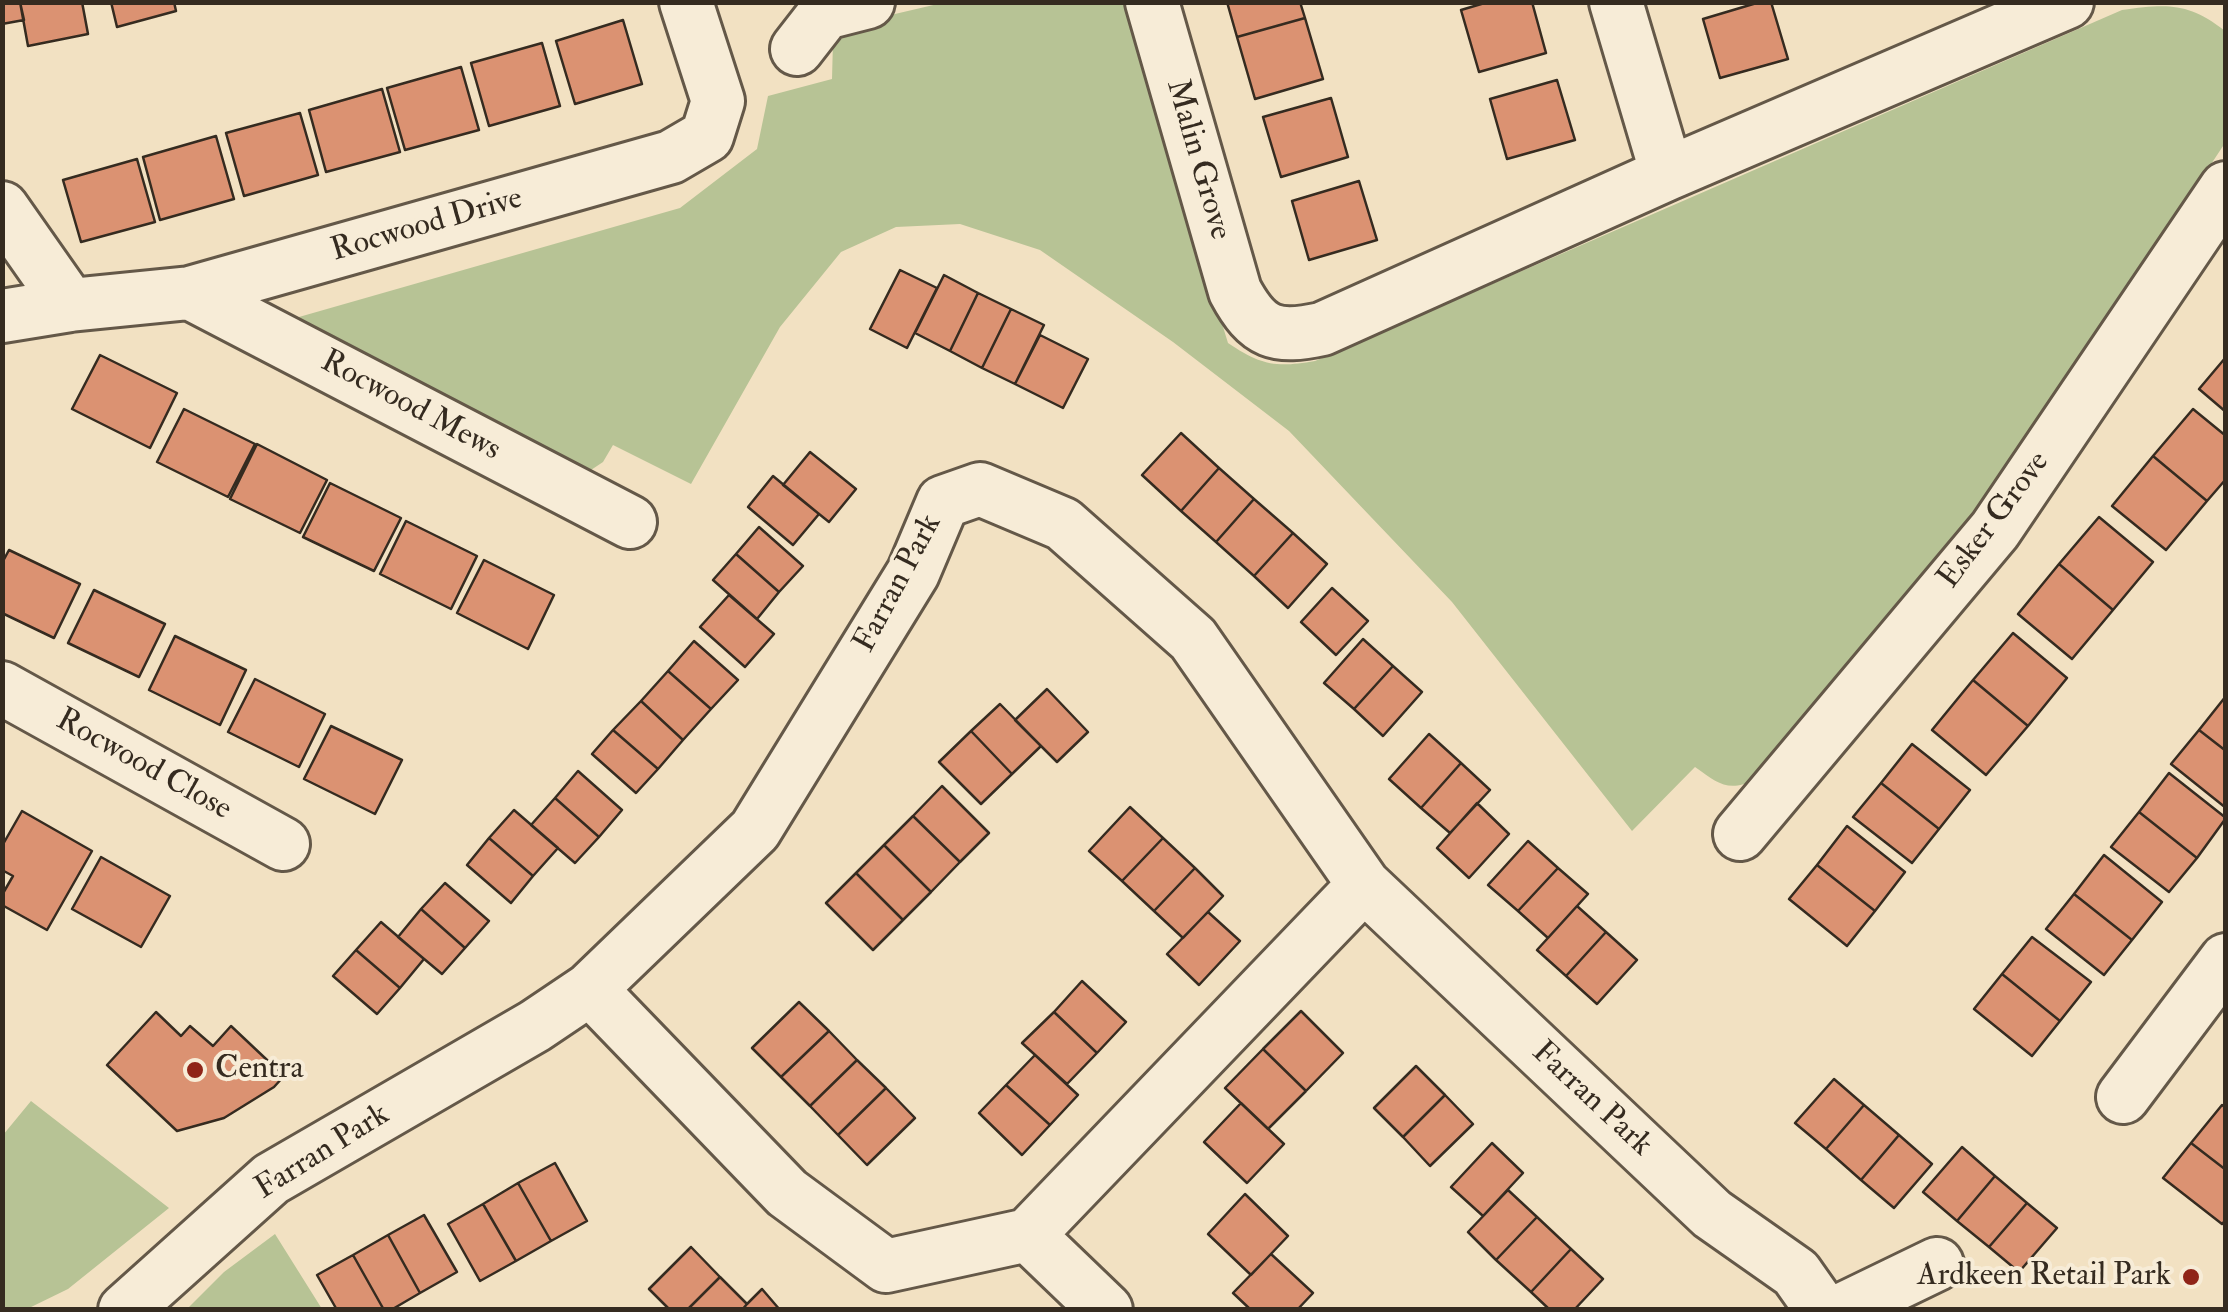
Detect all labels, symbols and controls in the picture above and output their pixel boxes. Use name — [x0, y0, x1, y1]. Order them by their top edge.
street label: Malin Grove — [1156, 76, 1238, 244]
street label: Rocwood Drive — [327, 180, 527, 272]
street label: Rocwood Mews — [313, 344, 507, 470]
street label: Esker Grove — [1931, 445, 2059, 597]
street label: Farran Park — [847, 508, 951, 660]
street label: Rocwood Close — [48, 702, 238, 830]
street label: Farran Park — [1523, 1035, 1659, 1165]
place label: Centra — [215, 1051, 304, 1089]
marker: Centra — [184, 1059, 206, 1081]
street label: Farran Park — [249, 1097, 397, 1209]
place label: Ardkeen Retail Park — [1917, 1258, 2171, 1296]
marker: Ardkeen Retail Park — [2180, 1266, 2202, 1288]

